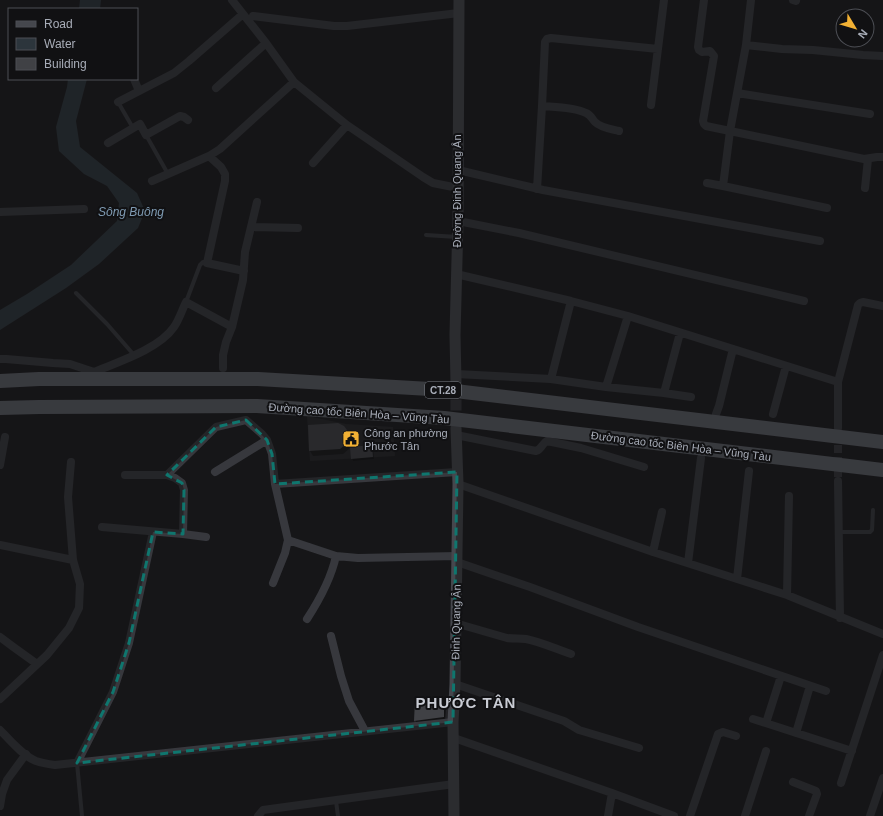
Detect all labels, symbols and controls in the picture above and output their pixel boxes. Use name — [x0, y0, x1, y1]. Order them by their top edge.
legend — [8, 8, 138, 80]
north arrow — [835, 8, 875, 48]
text: Road — [44, 17, 73, 31]
text: N — [856, 27, 870, 41]
text: Water — [44, 37, 76, 51]
text: Building — [44, 57, 87, 71]
street label: Đường Đinh Quang Ân — [451, 134, 463, 248]
water label: Sông Buông — [98, 205, 164, 219]
road number: CT.28 — [425, 382, 461, 398]
street label: Đường cao tốc Biên Hòa – Vũng Tàu — [268, 401, 450, 425]
place label: Công an phường Phước Tân — [364, 427, 448, 452]
public building icon: Công an phường Phước Tân — [341, 429, 361, 449]
street label: Đường cao tốc Biên Hòa – Vũng Tàu — [590, 429, 772, 463]
street label: Đinh Quang Ân — [449, 584, 463, 660]
district label: PHƯỚC TÂN — [416, 694, 516, 711]

